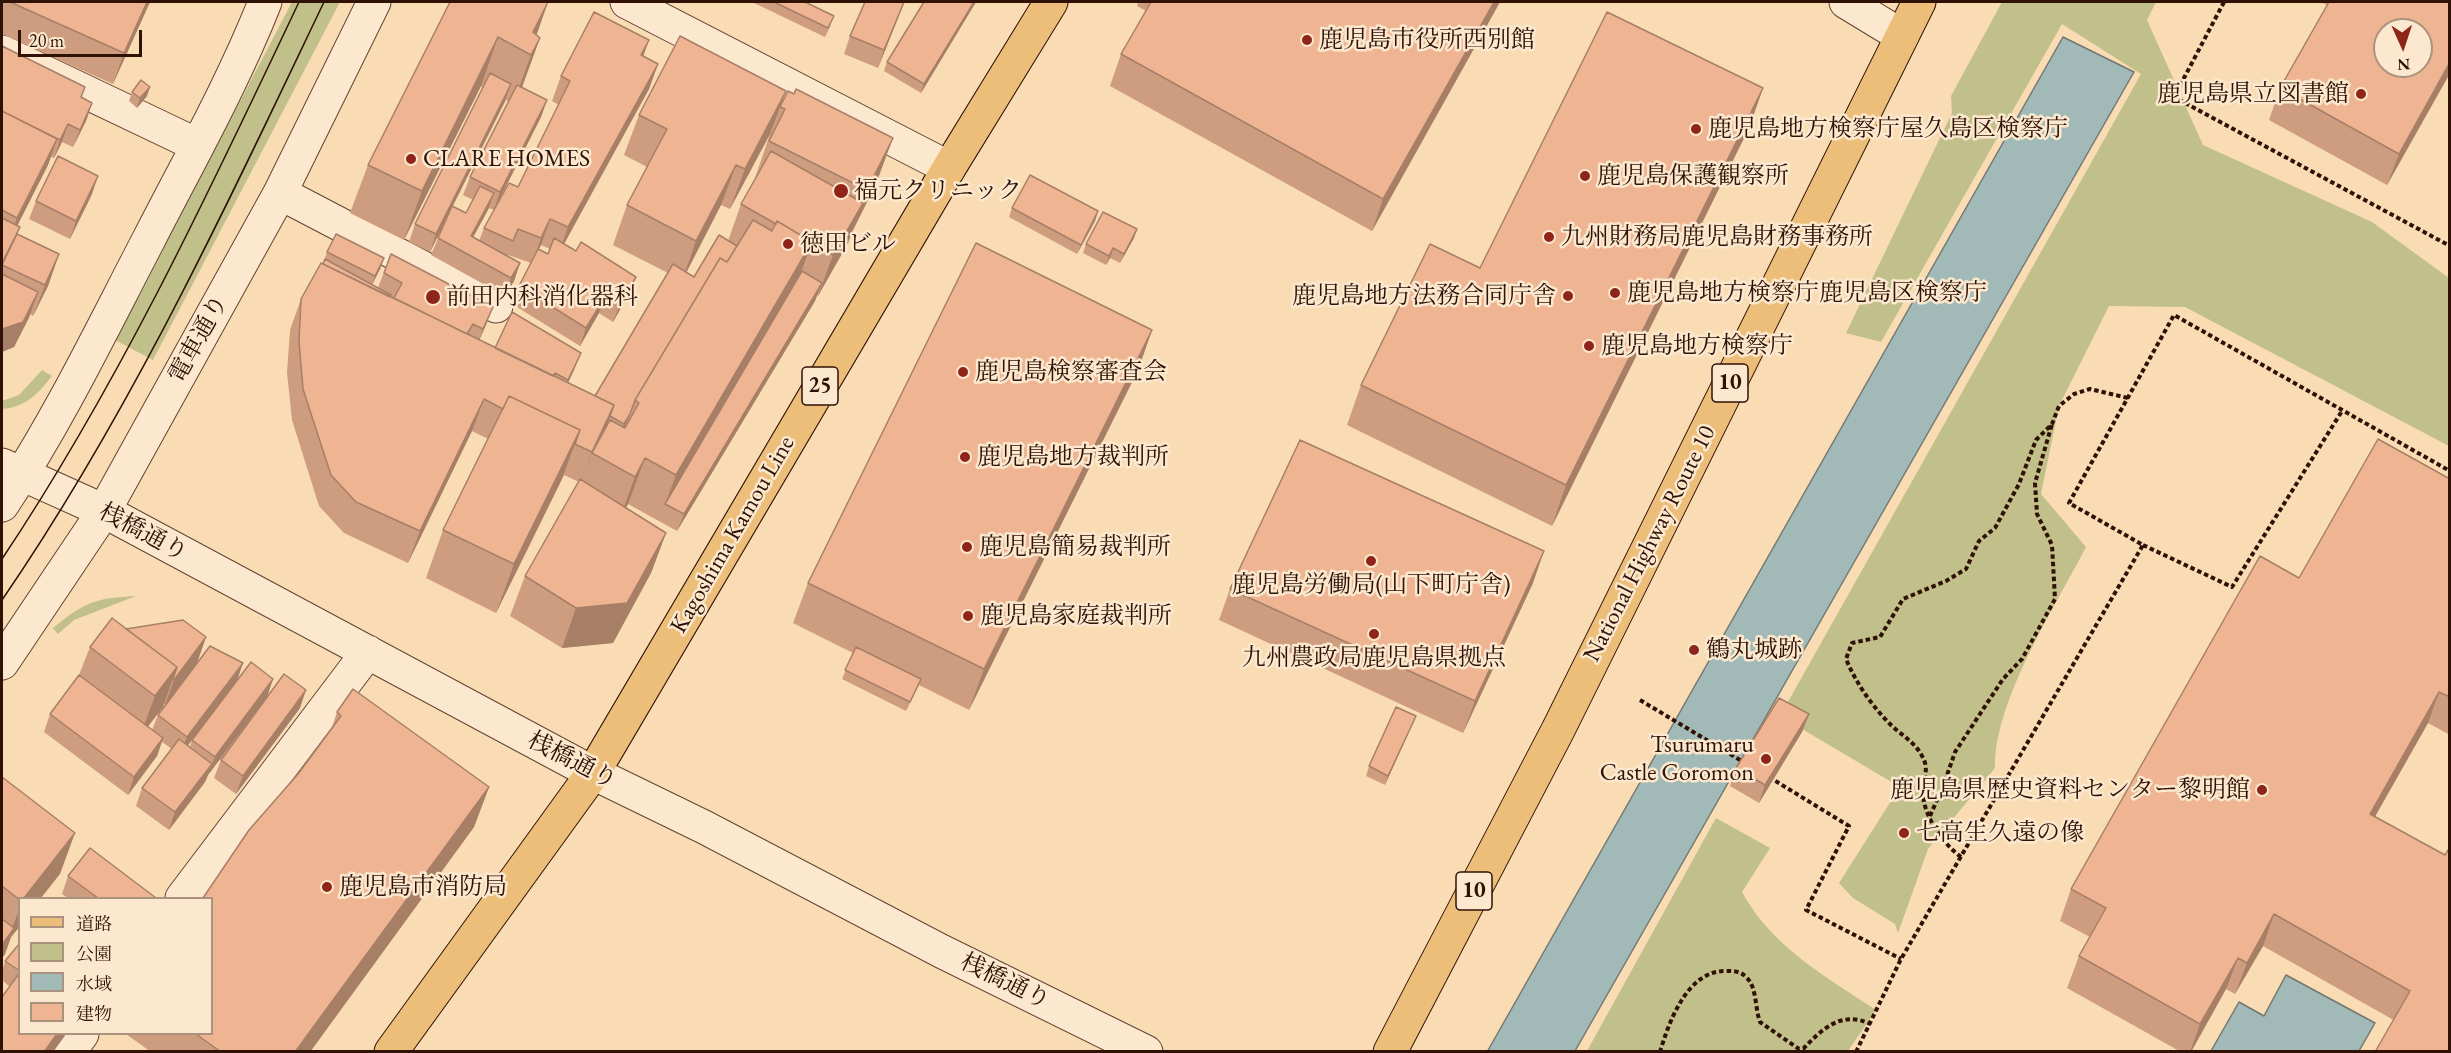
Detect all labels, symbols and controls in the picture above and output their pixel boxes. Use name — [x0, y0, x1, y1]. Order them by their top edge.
scale bar — [21, 18, 146, 56]
north arrow — [2373, 18, 2433, 78]
place label: 鹿児島市役所西別館 — [1319, 26, 1535, 54]
text: 20 m — [29, 29, 64, 52]
marker: 鹿児島市役所西別館 — [1300, 33, 1314, 47]
text: N — [2397, 54, 2411, 75]
place label: 鹿児島県立図書館 — [2157, 80, 2349, 108]
marker: 鹿児島県立図書館 — [2354, 87, 2368, 101]
place label: 鹿児島地方検察庁屋久島区検察庁 — [1708, 115, 2068, 143]
marker: 鹿児島地方検察庁屋久島区検察庁 — [1689, 122, 1703, 136]
place label: CLARE HOMES — [423, 145, 590, 173]
marker: CLARE HOMES — [404, 152, 418, 166]
place label: 鹿児島保護観察所 — [1597, 162, 1789, 190]
marker: 鹿児島保護観察所 — [1578, 169, 1592, 183]
place label: 福元クリニック — [854, 177, 1022, 205]
marker: 福元クリニック — [832, 182, 850, 200]
place label: 九州財務局鹿児島財務事務所 — [1561, 223, 1873, 251]
place label: 徳田ビル — [800, 230, 896, 258]
marker: 九州財務局鹿児島財務事務所 — [1542, 230, 1556, 244]
marker: 徳田ビル — [781, 237, 795, 251]
place label: 鹿児島地方検察庁鹿児島区検察庁 — [1627, 279, 1987, 307]
place label: 鹿児島地方法務合同庁舎 — [1292, 282, 1556, 310]
place label: 前田内科消化器科 — [446, 283, 638, 311]
marker: 鹿児島地方検察庁鹿児島区検察庁 — [1608, 286, 1622, 300]
marker: 前田内科消化器科 — [424, 288, 442, 306]
marker: 鹿児島地方法務合同庁舎 — [1561, 289, 1575, 303]
street label: 電車通り — [163, 290, 235, 388]
place label: 鹿児島地方検察庁 — [1601, 332, 1793, 360]
marker: 鹿児島地方検察庁 — [1582, 339, 1596, 353]
place label: 鹿児島検察審査会 — [975, 358, 1167, 386]
road number: 10 — [1712, 364, 1748, 402]
marker: 鹿児島検察審査会 — [956, 365, 970, 379]
road number: 25 — [802, 367, 838, 405]
street label: National Highway Route 10 — [1578, 421, 1722, 667]
street label: Kagoshima Kamou Line — [665, 431, 801, 639]
place label: 鹿児島地方裁判所 — [977, 443, 1169, 471]
marker: 鹿児島地方裁判所 — [958, 450, 972, 464]
street label: 桟橋通り — [94, 498, 192, 568]
place label: 鹿児島簡易裁判所 — [979, 533, 1171, 561]
marker: 鹿児島簡易裁判所 — [960, 540, 974, 554]
marker: 鹿児島労働局(山下町庁舎) — [1364, 554, 1378, 568]
place label: 鹿児島労働局(山下町庁舎) — [1231, 571, 1511, 599]
place label: 鹿児島家庭裁判所 — [980, 602, 1172, 630]
marker: 鹿児島家庭裁判所 — [961, 609, 975, 623]
marker: 九州農政局鹿児島県拠点 — [1367, 627, 1381, 641]
place label: 鶴丸城跡 — [1706, 636, 1802, 664]
marker: 鶴丸城跡 — [1687, 643, 1701, 657]
place label: 九州農政局鹿児島県拠点 — [1242, 644, 1506, 672]
street label: 桟橋通り — [523, 726, 621, 796]
place label: Tsurumaru Castle Goromon — [1600, 731, 1754, 787]
marker: Tsurumaru Castle Goromon — [1759, 752, 1773, 766]
place label: 鹿児島県歴史資料センター黎明館 — [1890, 776, 2250, 804]
marker: 鹿児島県歴史資料センター黎明館 — [2255, 783, 2269, 797]
place label: 七高生久遠の像 — [1916, 819, 2084, 847]
marker: 七高生久遠の像 — [1897, 826, 1911, 840]
road number: 10 — [1456, 872, 1492, 910]
place label: 鹿児島市消防局 — [339, 873, 507, 901]
marker: 鹿児島市消防局 — [320, 880, 334, 894]
legend — [18, 897, 213, 1035]
text: 道路 — [76, 912, 112, 935]
text: 公園 — [76, 942, 112, 965]
street label: 桟橋通り — [956, 948, 1054, 1016]
text: 水域 — [76, 972, 112, 995]
text: 建物 — [76, 1002, 112, 1025]

